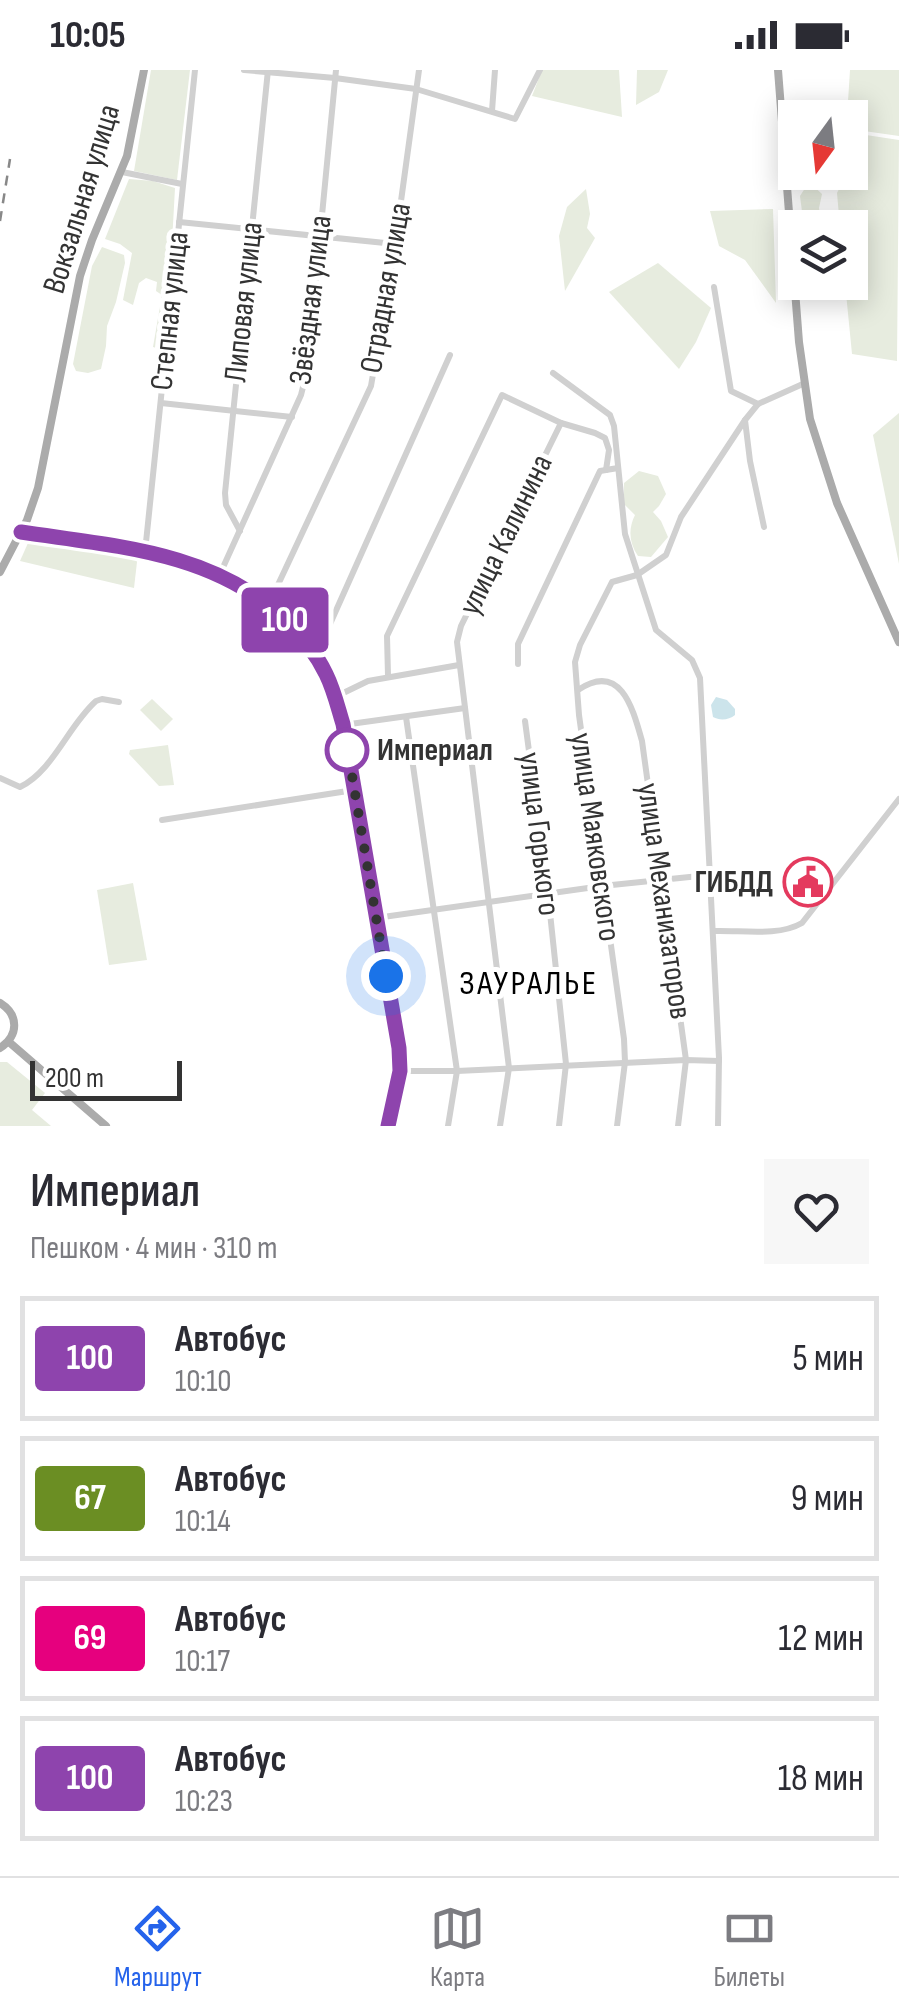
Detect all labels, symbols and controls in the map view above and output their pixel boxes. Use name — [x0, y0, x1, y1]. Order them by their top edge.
text: 10:05 — [50, 13, 126, 58]
street label: Вокзальная улица — [35, 100, 129, 298]
north arrow — [778, 100, 868, 190]
map controls — [778, 100, 868, 300]
street label: Отрадная улица — [352, 200, 420, 376]
button: layers — [778, 210, 868, 300]
street label: Звёздная улица — [281, 213, 341, 387]
street label: Липовая улица — [216, 220, 272, 384]
street label: Степная улица — [142, 230, 198, 392]
street label: улица Калинина — [450, 448, 562, 622]
line badge: 100 — [228, 588, 342, 652]
text: 100 — [261, 599, 309, 642]
marker: Империал — [326, 729, 368, 771]
street label: улица Маяковского — [561, 730, 629, 944]
place label: Империал — [377, 731, 493, 770]
street label: улица Горького — [510, 750, 568, 918]
street label: улица Механизаторов — [628, 780, 700, 1022]
public building icon: ГИБДД — [782, 856, 834, 908]
place label: ГИБДД — [694, 863, 773, 902]
your location — [361, 951, 411, 1001]
district label: ЗАУРАЛЬЕ — [459, 962, 599, 1005]
scale bar — [30, 1056, 182, 1100]
text: 200 m — [45, 1062, 104, 1095]
button: heart — [764, 1159, 869, 1264]
text: Империал — [30, 1163, 200, 1220]
text: Пешком · 4 мин · 310 m — [30, 1229, 278, 1268]
text: Автобус — [175, 1317, 286, 1362]
text: 5 мин — [792, 1336, 864, 1381]
text: 100 — [66, 1337, 114, 1380]
text: 10:10 — [175, 1362, 232, 1401]
text: Автобус — [175, 1457, 286, 1502]
text: 9 мин — [791, 1476, 864, 1521]
text: 67 — [74, 1477, 106, 1520]
text: 10:14 — [175, 1502, 231, 1541]
text: Автобус — [175, 1597, 286, 1642]
text: 12 мин — [778, 1616, 864, 1661]
text: 69 — [74, 1617, 106, 1660]
text: 10:17 — [175, 1642, 230, 1681]
text: Автобус — [175, 1737, 286, 1782]
text: 18 мин — [778, 1756, 864, 1801]
text: 100 — [66, 1757, 114, 1800]
text: 10:23 — [175, 1782, 233, 1821]
tab: Маршрут — [114, 1901, 202, 1994]
tab: Карта — [430, 1901, 485, 1994]
tab: Билеты — [713, 1901, 785, 1994]

